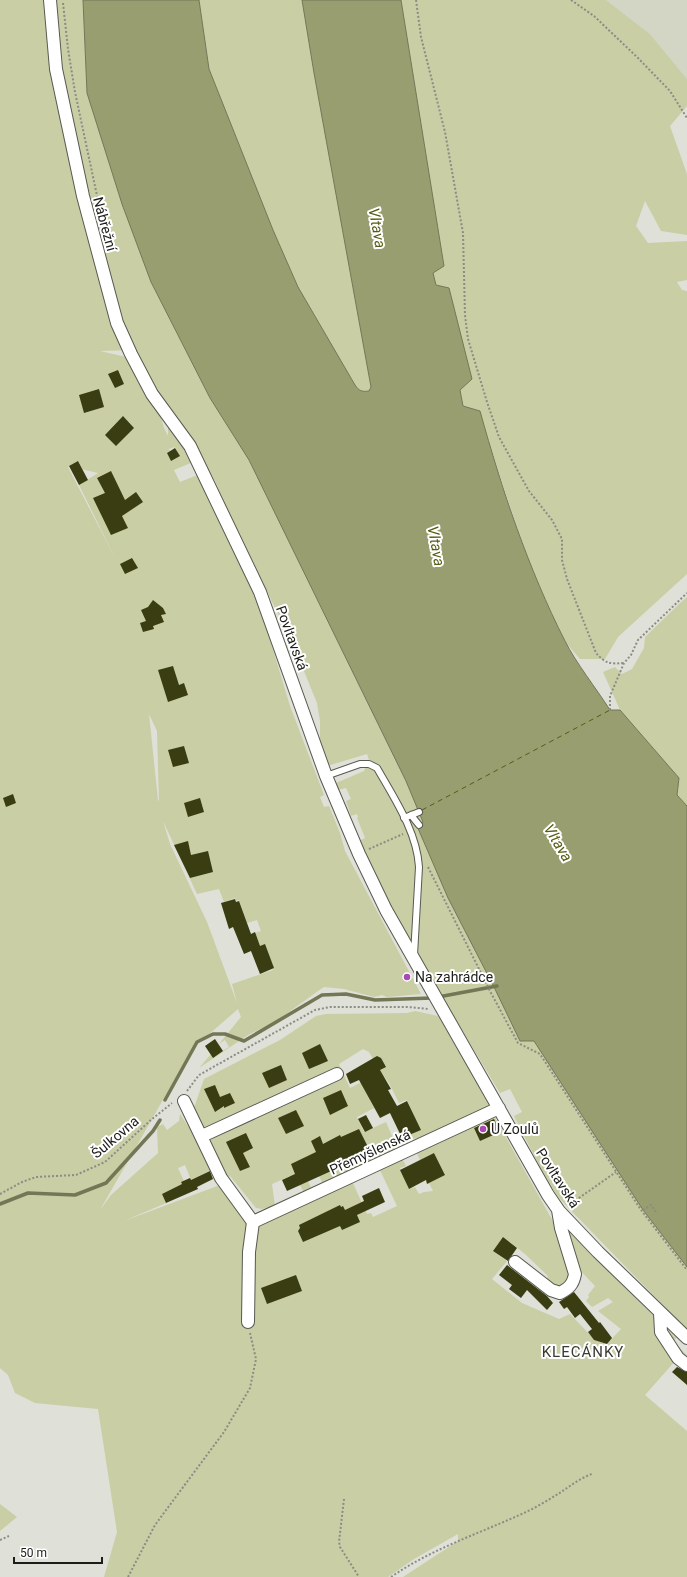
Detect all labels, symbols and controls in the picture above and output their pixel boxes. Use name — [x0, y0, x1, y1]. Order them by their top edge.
street label: Nábřežní — [90, 195, 120, 253]
water label: Vltava — [365, 207, 389, 249]
water label: Vltava — [424, 525, 448, 567]
street label: Povltavská — [273, 603, 311, 673]
water label: Vltava — [540, 821, 576, 865]
place label: Na zahrádce — [415, 969, 493, 985]
marker: Na zahrádce — [402, 972, 412, 982]
street label: Šulkovna — [88, 1112, 142, 1161]
place label: U Zoulů — [491, 1121, 539, 1137]
marker: U Zoulů — [478, 1124, 488, 1134]
street label: Přemyšlenská — [327, 1126, 413, 1178]
street label: Povltavská — [533, 1145, 583, 1211]
district label: KLECÁNKY — [542, 1343, 624, 1361]
scale bar — [14, 1539, 102, 1565]
text: 50 m — [20, 1546, 47, 1560]

